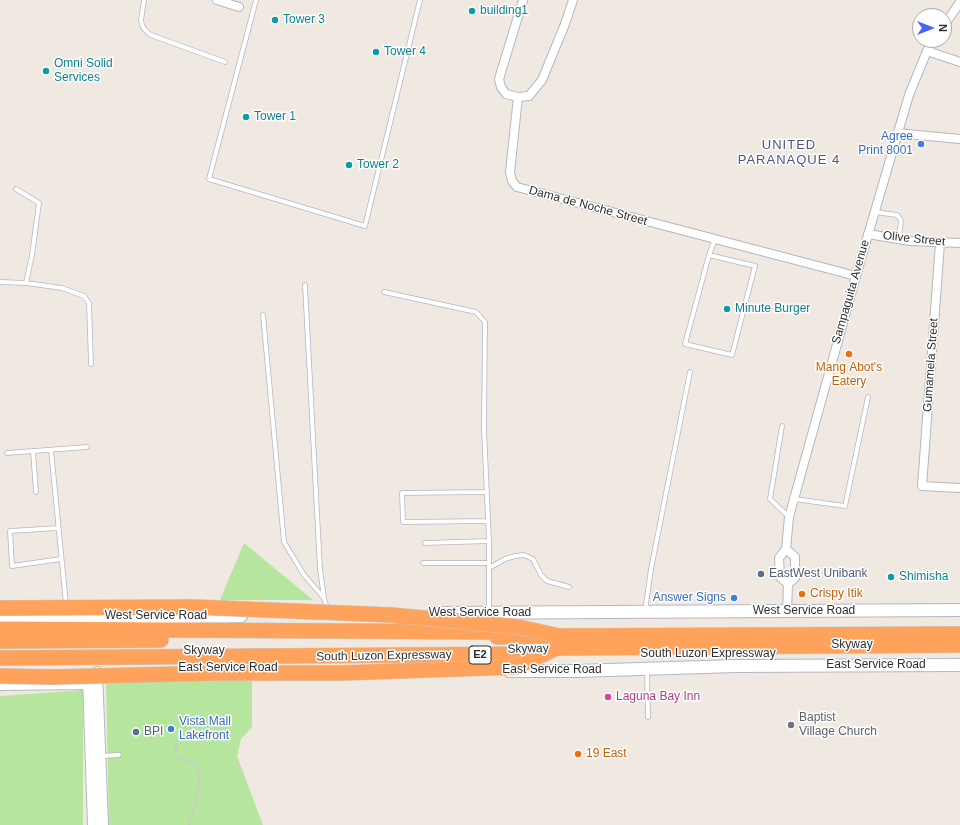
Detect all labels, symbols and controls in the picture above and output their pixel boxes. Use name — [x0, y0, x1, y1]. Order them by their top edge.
place label: building1 — [480, 4, 528, 18]
marker: building1 — [467, 6, 477, 16]
north arrow — [912, 8, 952, 48]
place label: Tower 3 — [283, 13, 325, 27]
marker: Tower 3 — [270, 15, 280, 25]
text: N — [937, 24, 949, 32]
place label: Tower 4 — [384, 45, 426, 59]
marker: Tower 4 — [371, 47, 381, 57]
place label: Omni Solid Services — [54, 57, 113, 85]
marker: Omni Solid Services — [41, 66, 51, 76]
place label: Tower 1 — [254, 110, 296, 124]
marker: Tower 1 — [241, 112, 251, 122]
place label: Agree Print 8001 — [858, 130, 913, 158]
district label: UNITED PARANAQUE 4 — [738, 137, 840, 168]
marker: Agree Print 8001 — [916, 139, 926, 149]
place label: Tower 2 — [357, 158, 399, 172]
marker: Tower 2 — [344, 160, 354, 170]
street label: Dama de Noche Street — [527, 183, 649, 229]
street label: Olive Street — [882, 229, 946, 249]
street label: Sampaguita Avenue — [829, 238, 873, 346]
place label: Minute Burger — [735, 302, 810, 316]
marker: Minute Burger — [722, 304, 732, 314]
street label: Gumamela Street — [921, 318, 941, 412]
marker: Mang Abot's Eatery — [844, 349, 854, 359]
place label: Mang Abot's Eatery — [816, 361, 882, 389]
place label: EastWest Unibank — [769, 567, 867, 581]
marker: EastWest Unibank — [756, 569, 766, 579]
place label: Shimisha — [899, 570, 948, 584]
marker: Shimisha — [886, 572, 896, 582]
place label: Crispy Itik — [810, 587, 863, 601]
marker: Crispy Itik — [797, 589, 807, 599]
place label: Answer Signs — [653, 591, 726, 605]
marker: Answer Signs — [729, 593, 739, 603]
street label: West Service Road — [753, 604, 855, 618]
street label: West Service Road — [429, 606, 531, 620]
street label: West Service Road — [105, 609, 207, 623]
street label: Skyway — [831, 638, 873, 652]
street label: Skyway — [507, 641, 549, 657]
street label: Skyway — [183, 644, 225, 658]
road number: E2 — [469, 646, 491, 664]
street label: South Luzon Expressway — [640, 647, 776, 661]
street label: South Luzon Expressway — [316, 648, 452, 664]
street label: East Service Road — [826, 658, 926, 672]
street label: East Service Road — [178, 661, 278, 675]
street label: East Service Road — [502, 663, 602, 677]
place label: Laguna Bay Inn — [616, 690, 700, 704]
marker: Laguna Bay Inn — [603, 692, 613, 702]
place label: Baptist Village Church — [799, 711, 877, 739]
place label: Vista Mall Lakefront — [179, 715, 231, 743]
marker: Baptist Village Church — [786, 720, 796, 730]
marker: Vista Mall Lakefront — [166, 724, 176, 734]
place label: BPI — [144, 725, 163, 739]
marker: BPI — [131, 727, 141, 737]
place label: 19 East — [586, 747, 627, 761]
marker: 19 East — [573, 749, 583, 759]

